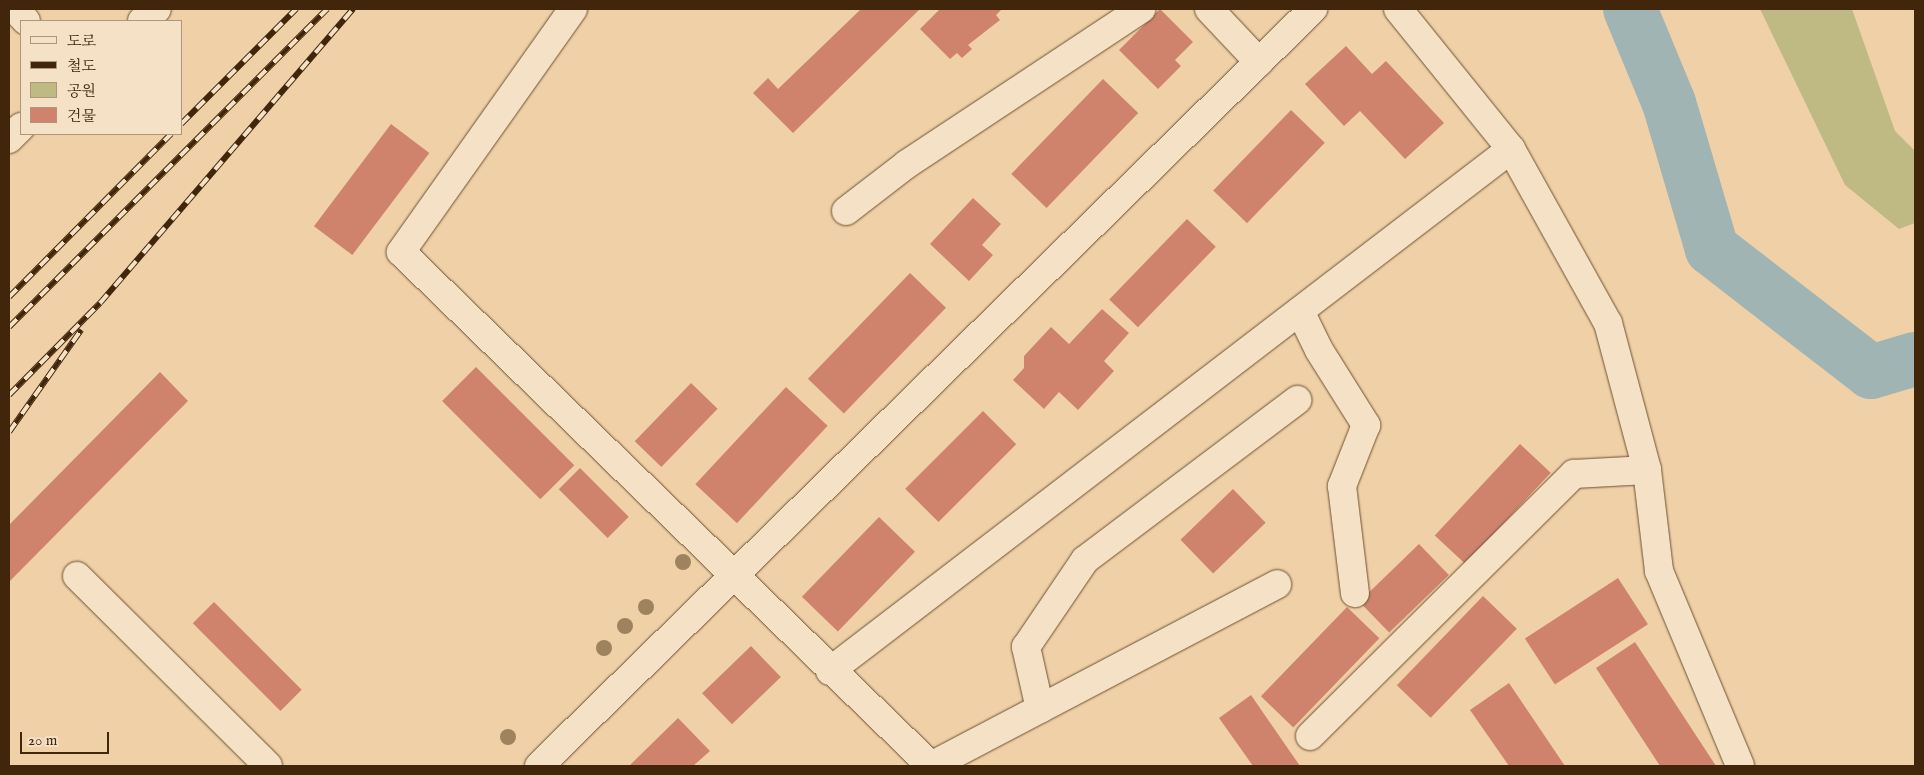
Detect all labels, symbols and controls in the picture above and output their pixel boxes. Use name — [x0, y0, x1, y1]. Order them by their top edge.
legend — [20, 20, 182, 135]
text: 도로 — [67, 32, 96, 51]
text: 철도 — [67, 57, 96, 76]
text: 공원 — [67, 82, 96, 101]
text: 건물 — [67, 107, 96, 126]
scale bar — [22, 722, 111, 754]
text: 20 m — [28, 731, 57, 750]

